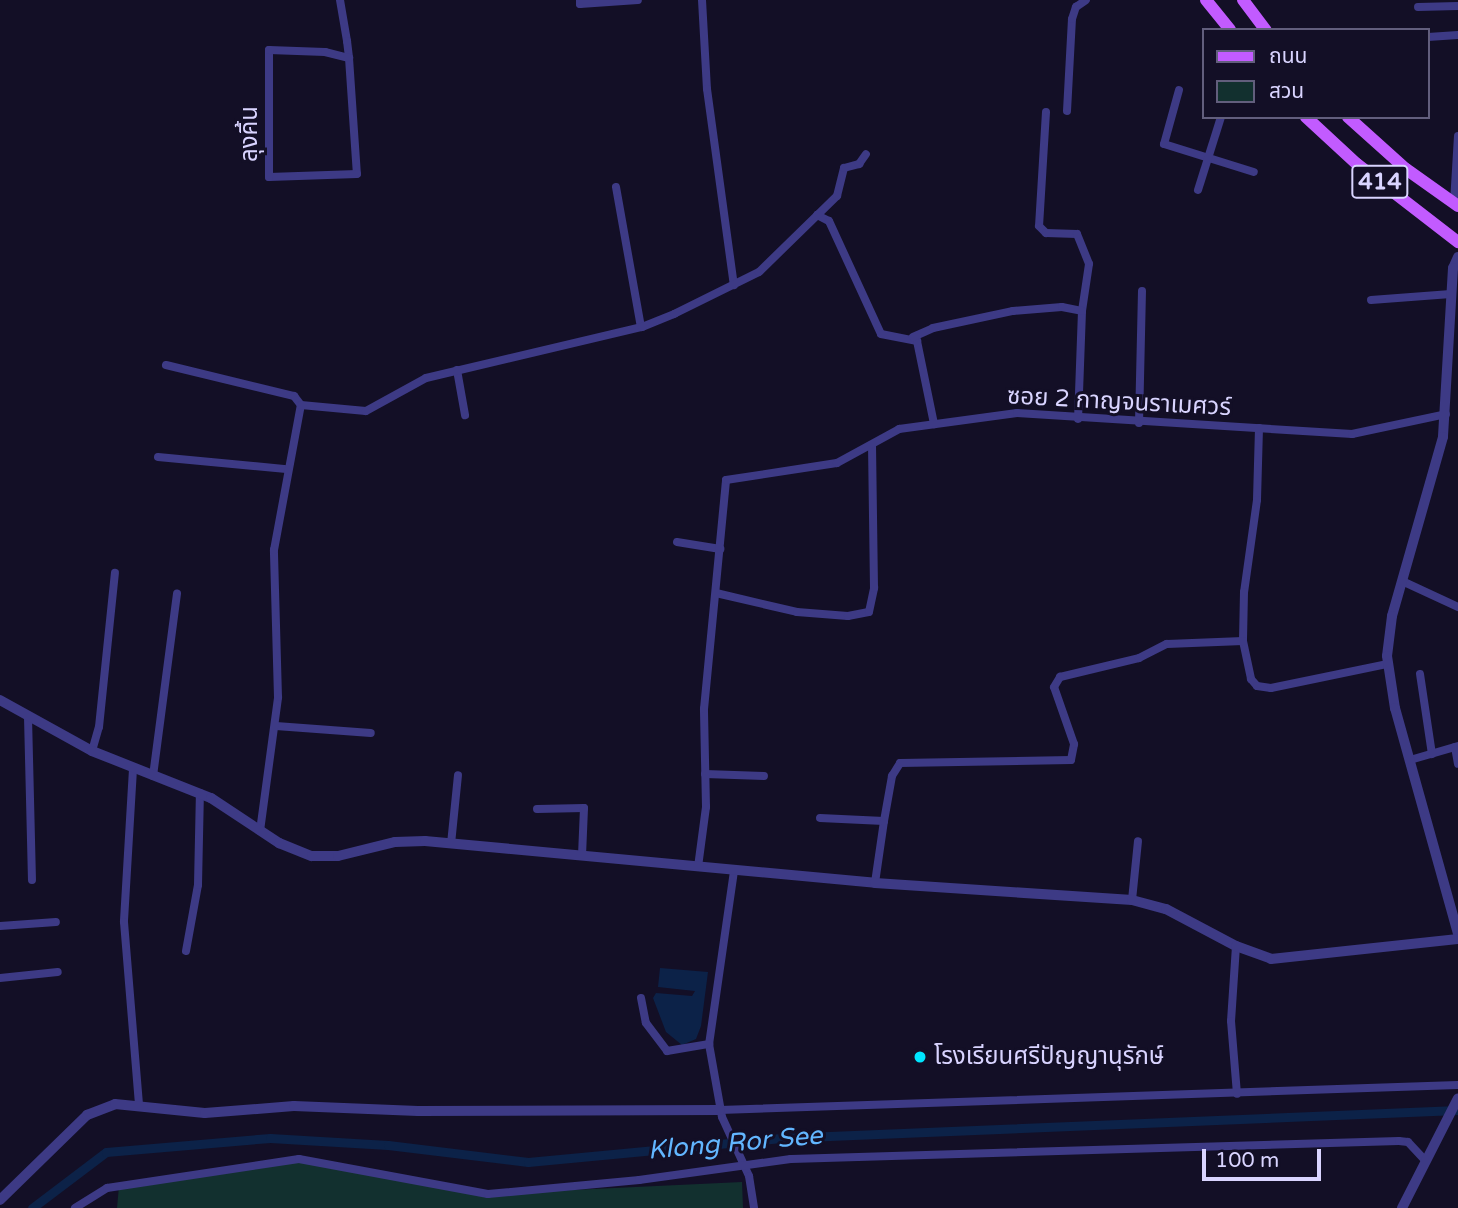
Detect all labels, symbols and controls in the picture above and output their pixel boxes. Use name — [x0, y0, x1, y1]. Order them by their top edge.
legend — [1202, 28, 1430, 119]
text: ถนน — [1269, 44, 1307, 69]
text: สวน — [1269, 79, 1304, 104]
street label: ลุงคิ้น — [236, 106, 264, 162]
road number: 414 — [1350, 162, 1410, 202]
street label: ซอย 2 กาญจนราเมศวร์ — [1006, 382, 1232, 422]
place label: โรงเรียนศรีปัญญานุรักษ์ — [934, 1043, 1164, 1071]
marker: โรงเรียนศรีปัญญานุรักษ์ — [912, 1049, 928, 1065]
water label: Klong Ror See — [646, 1120, 824, 1166]
scale bar — [1206, 1134, 1325, 1178]
text: 100 m — [1215, 1148, 1279, 1173]

